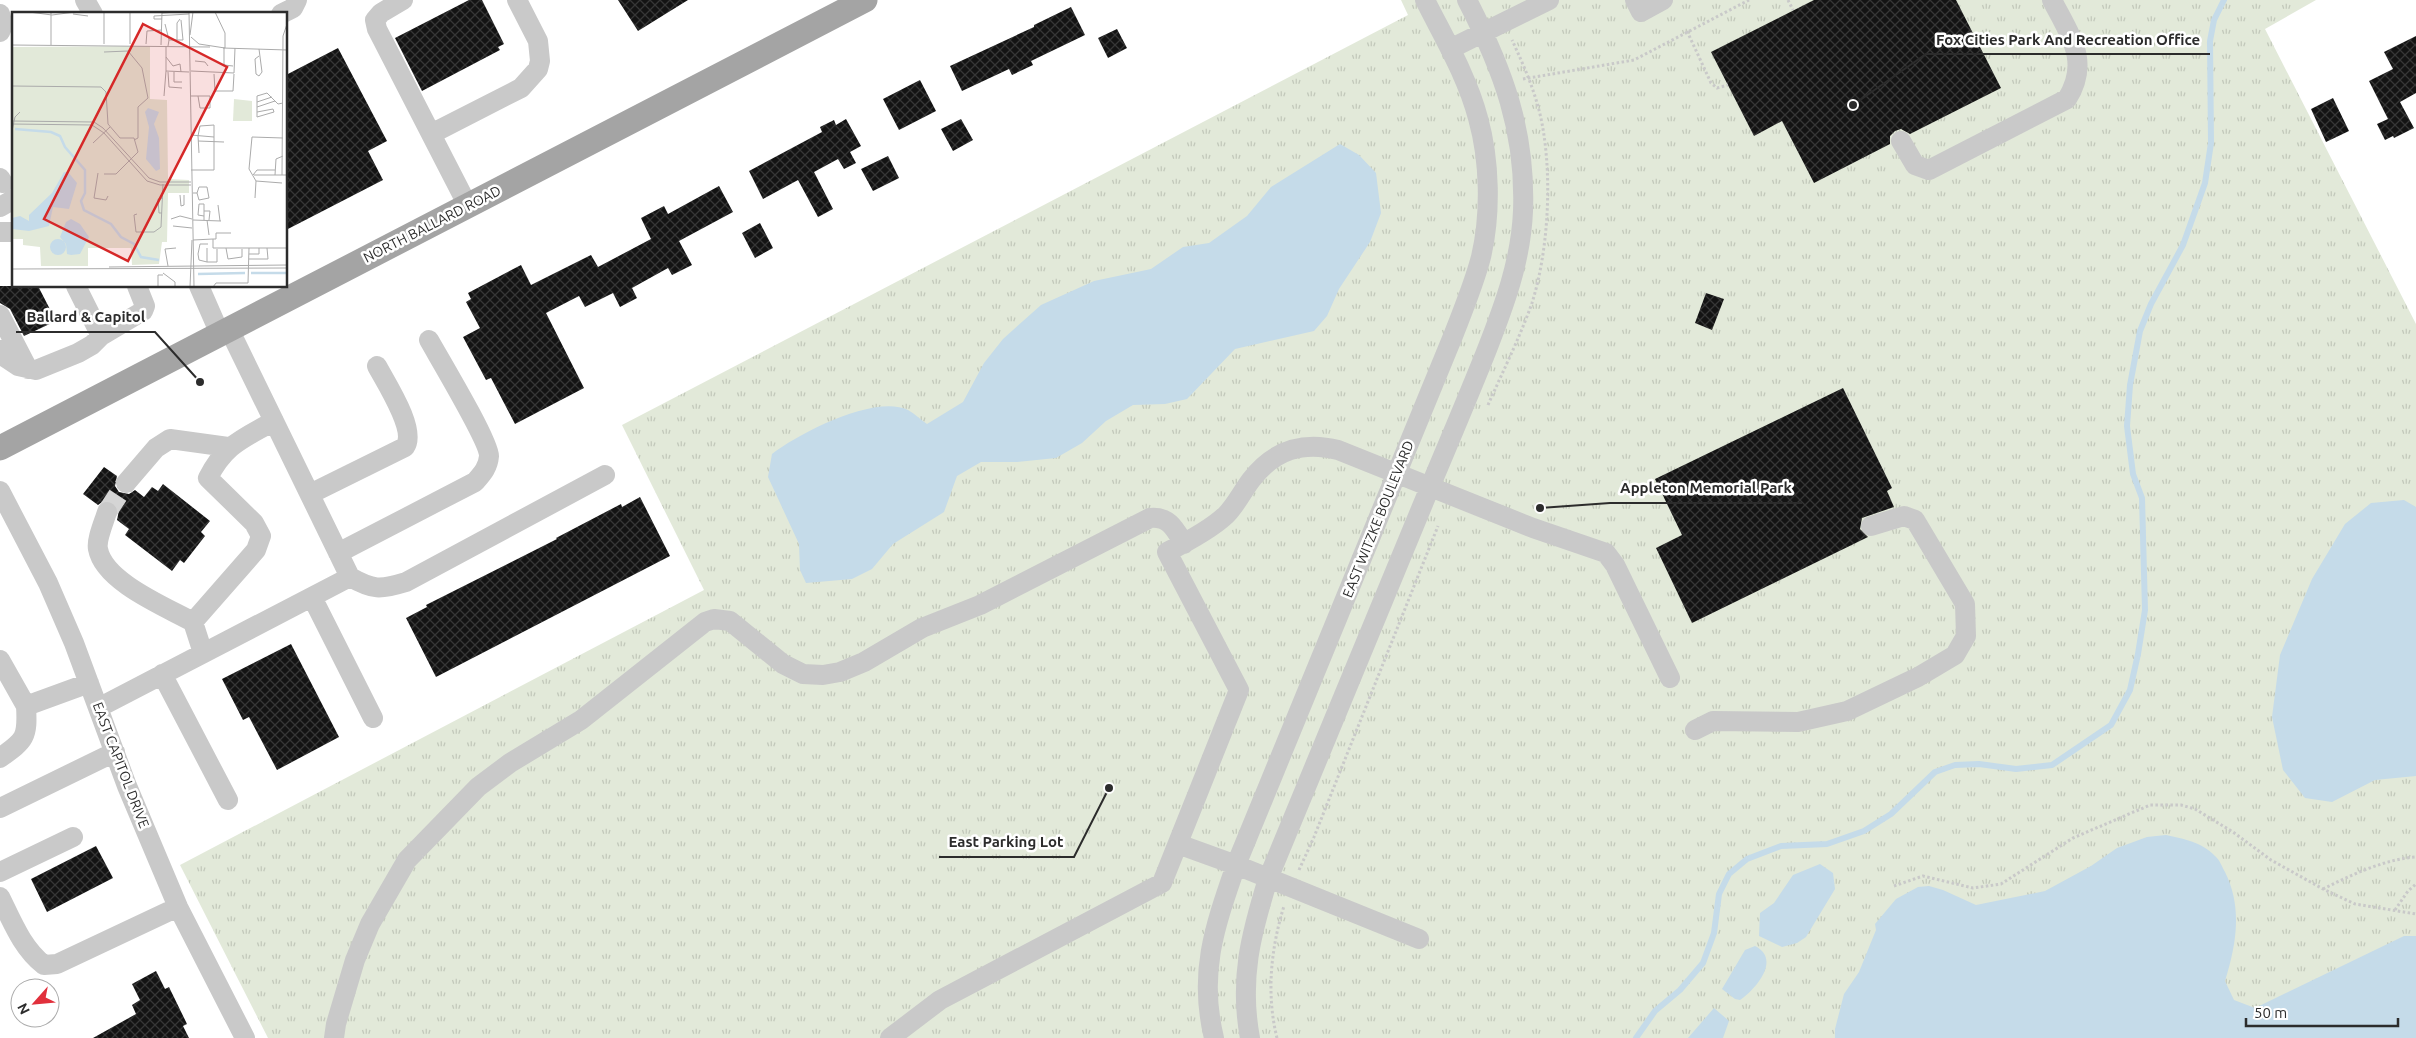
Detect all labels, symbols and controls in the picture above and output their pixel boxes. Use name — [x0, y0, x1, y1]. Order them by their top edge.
inset map — [12, 12, 288, 288]
callout: Fox Cities Park And Recreation Office — [1926, 24, 2210, 54]
text: Fox Cities Park And Recreation Office — [1936, 31, 2200, 48]
street label: NORTH BALLARD ROAD — [361, 182, 504, 266]
callout: Ballard & Capitol — [16, 302, 155, 332]
text: Ballard & Capitol — [27, 308, 146, 325]
street label: EAST WITZKE BOULEVARD — [1339, 438, 1417, 600]
callout: Appleton Memorial Park — [1610, 473, 1802, 503]
text: Appleton Memorial Park — [1620, 479, 1792, 496]
street label: EAST CAPITOL DRIVE — [90, 700, 152, 830]
callout: East Parking Lot — [939, 827, 1074, 857]
text: East Parking Lot — [948, 833, 1064, 850]
north arrow — [10, 978, 60, 1028]
scale bar — [2246, 996, 2398, 1028]
text: N — [14, 1001, 33, 1017]
text: 50 m — [2254, 1004, 2287, 1021]

